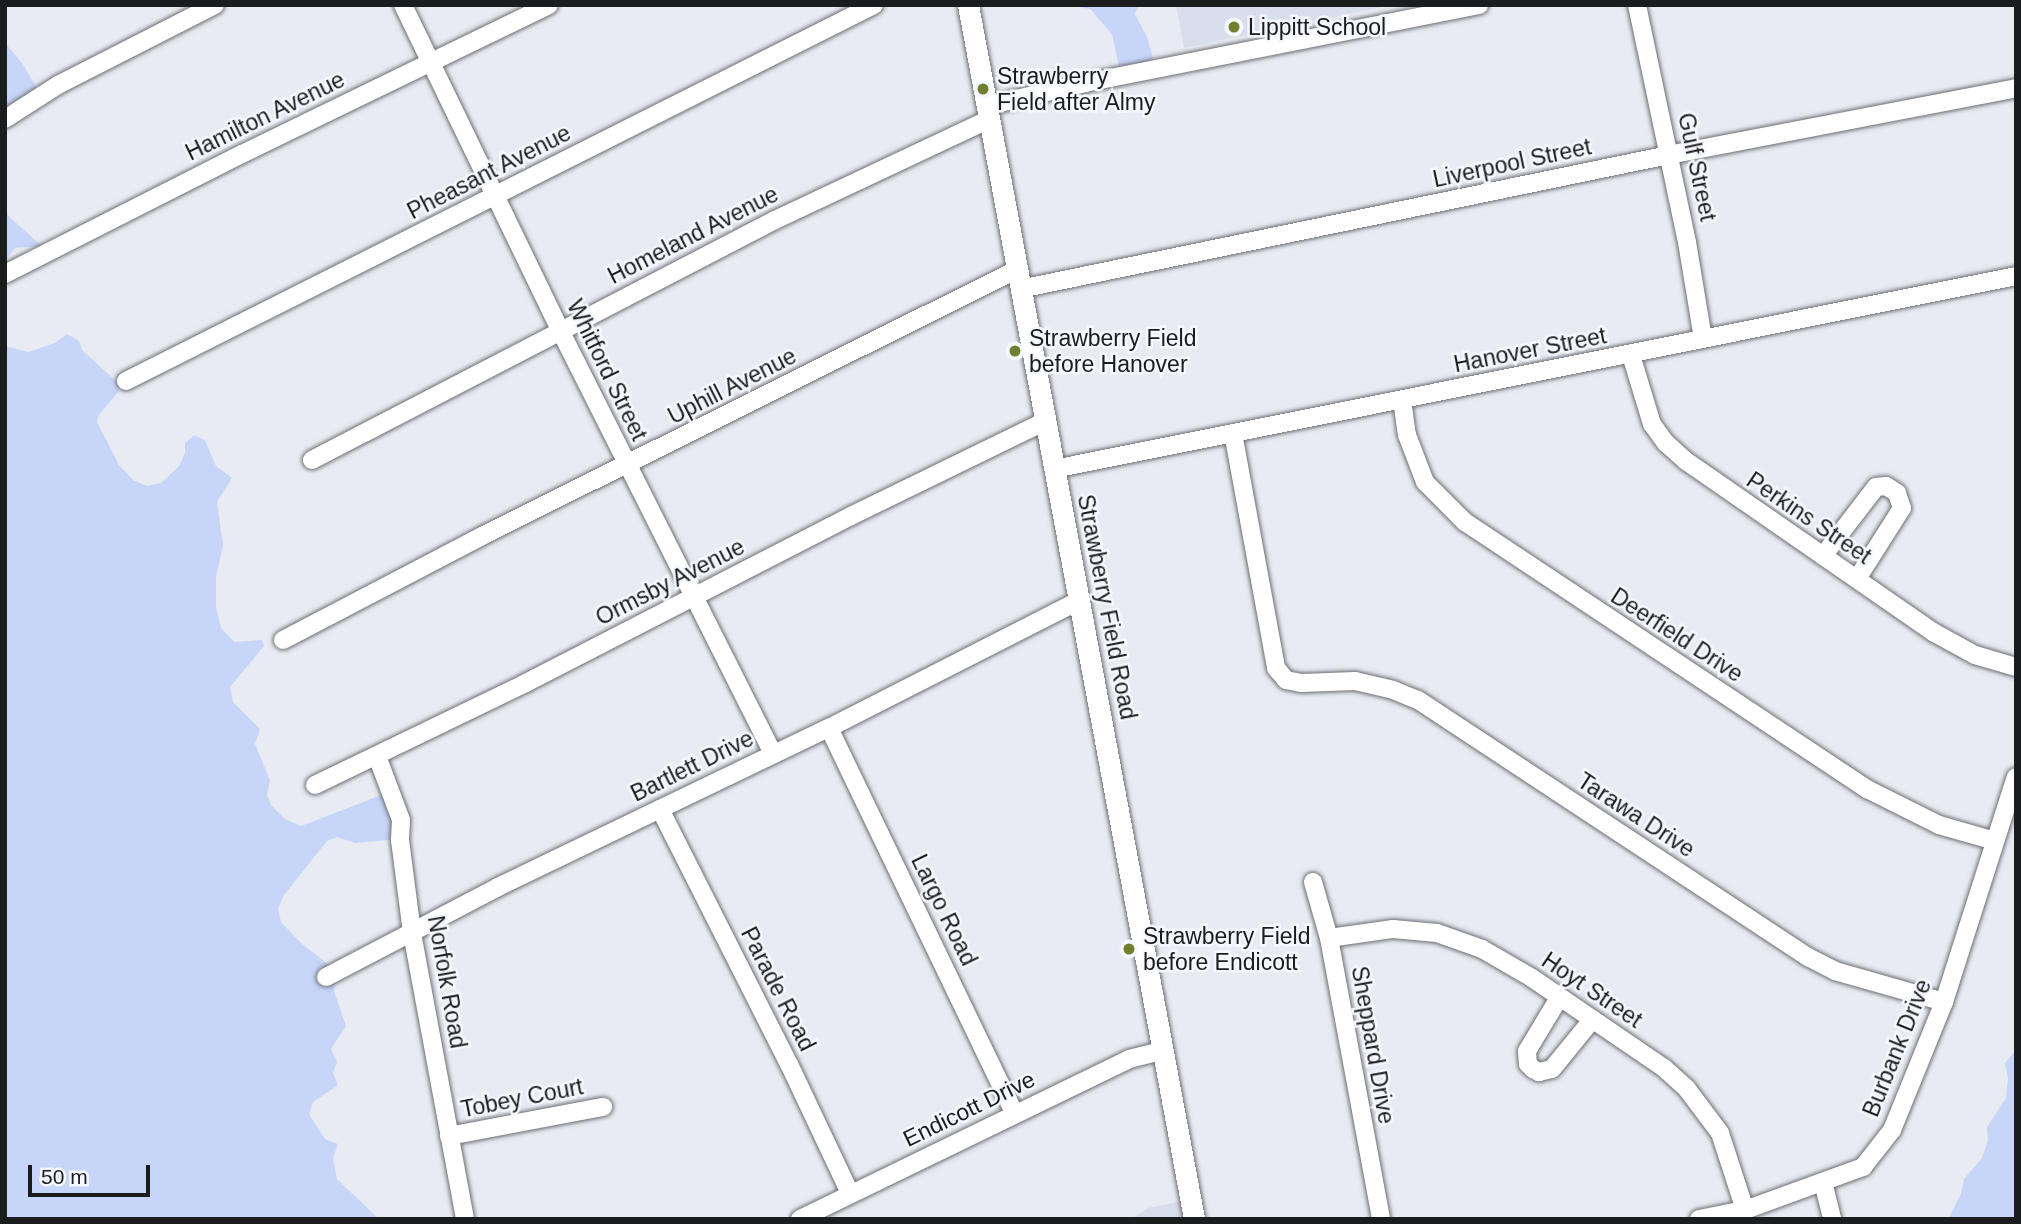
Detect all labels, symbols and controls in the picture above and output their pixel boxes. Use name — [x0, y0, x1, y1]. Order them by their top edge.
place label: Lippitt School — [1248, 13, 1386, 41]
marker: Lippitt School — [1226, 19, 1242, 35]
place label: Strawberry Field after Almy — [997, 62, 1157, 116]
street label: Hamilton Avenue — [180, 65, 350, 167]
marker: Strawberry Field after Almy — [975, 81, 991, 97]
street label: Gulf Street — [1672, 110, 1722, 224]
street label: Pheasant Avenue — [402, 119, 576, 225]
street label: Liverpool Street — [1430, 133, 1594, 193]
street label: Homeland Avenue — [603, 180, 783, 290]
street label: Whitford Street — [561, 295, 653, 445]
street label: Hanover Street — [1451, 322, 1609, 378]
place label: Strawberry Field before Hanover — [1029, 324, 1196, 378]
street label: Uphill Avenue — [663, 342, 801, 430]
marker: Strawberry Field before Hanover — [1007, 343, 1023, 359]
street label: Perkins Street — [1741, 466, 1877, 570]
street label: Strawberry Field Road — [1072, 492, 1142, 722]
street label: Ormsby Avenue — [590, 532, 750, 632]
street label: Deerfield Drive — [1606, 582, 1748, 688]
street label: Bartlett Drive — [626, 724, 758, 808]
street label: Tarawa Drive — [1572, 767, 1700, 863]
street label: Largo Road — [905, 850, 983, 970]
street label: Norfolk Road — [422, 914, 472, 1050]
street label: Parade Road — [735, 922, 821, 1056]
place label: Strawberry Field before Endicott — [1143, 922, 1310, 976]
marker: Strawberry Field before Endicott — [1121, 941, 1137, 957]
street label: Hoyt Street — [1537, 946, 1647, 1034]
street label: Sheppard Drive — [1346, 964, 1400, 1126]
street label: Burbank Drive — [1857, 975, 1937, 1121]
street label: Endicott Drive — [899, 1065, 1039, 1153]
street label: Tobey Court — [459, 1073, 585, 1123]
scale bar — [32, 1150, 154, 1194]
text: 50 m — [41, 1165, 88, 1188]

